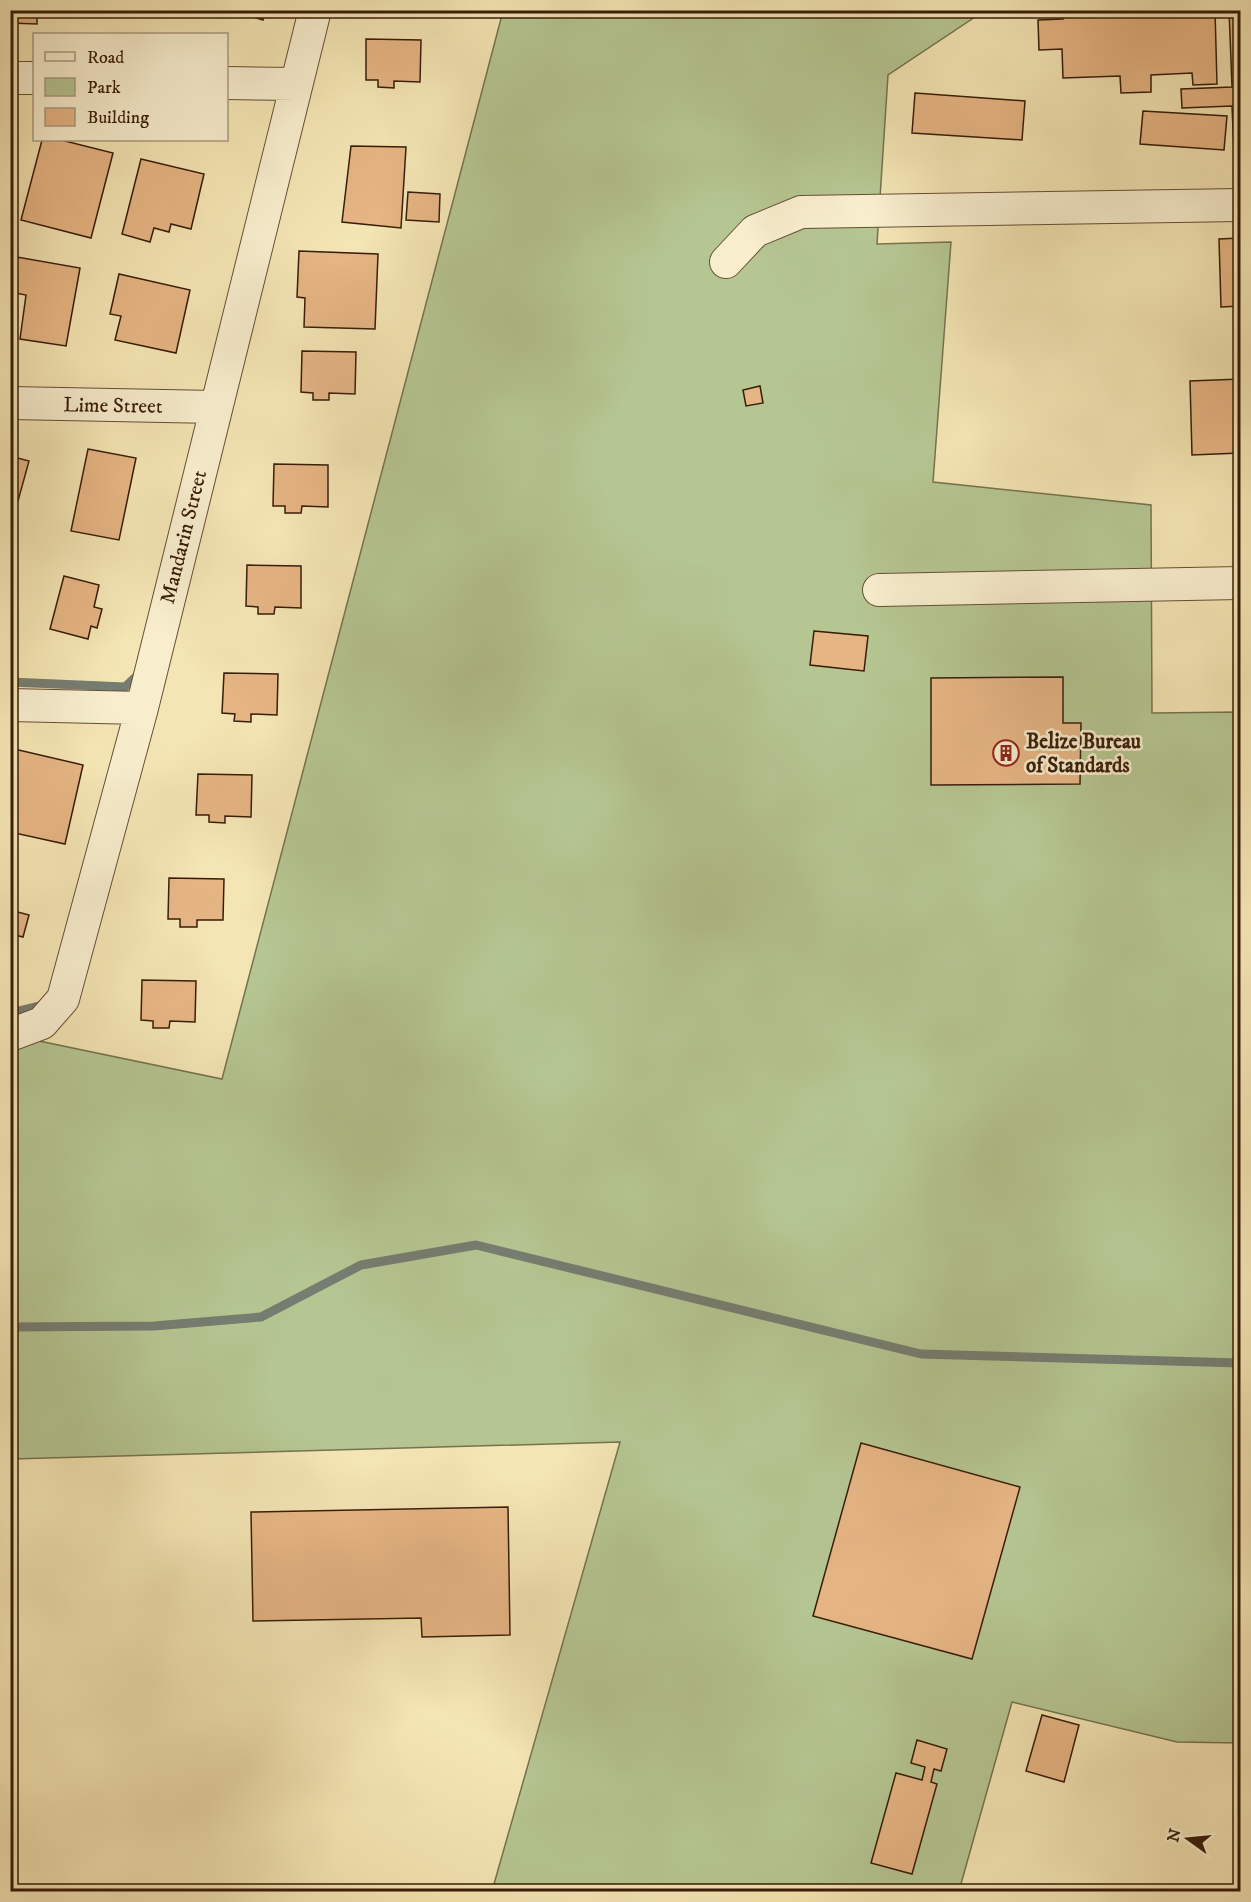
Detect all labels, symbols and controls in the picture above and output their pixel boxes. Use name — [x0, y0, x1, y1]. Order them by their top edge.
legend — [33, 33, 228, 141]
text: Road — [87, 47, 124, 69]
text: Park — [87, 77, 121, 99]
text: Building — [87, 107, 149, 129]
street label: Lime Street — [63, 392, 163, 420]
street label: Mandarin Street — [155, 467, 213, 607]
place label: Belize Bureau of Standards — [1026, 729, 1141, 779]
building icon: Belize Bureau of Standards — [991, 738, 1021, 768]
north arrow — [1158, 1809, 1218, 1869]
text: N — [1163, 1826, 1186, 1844]

